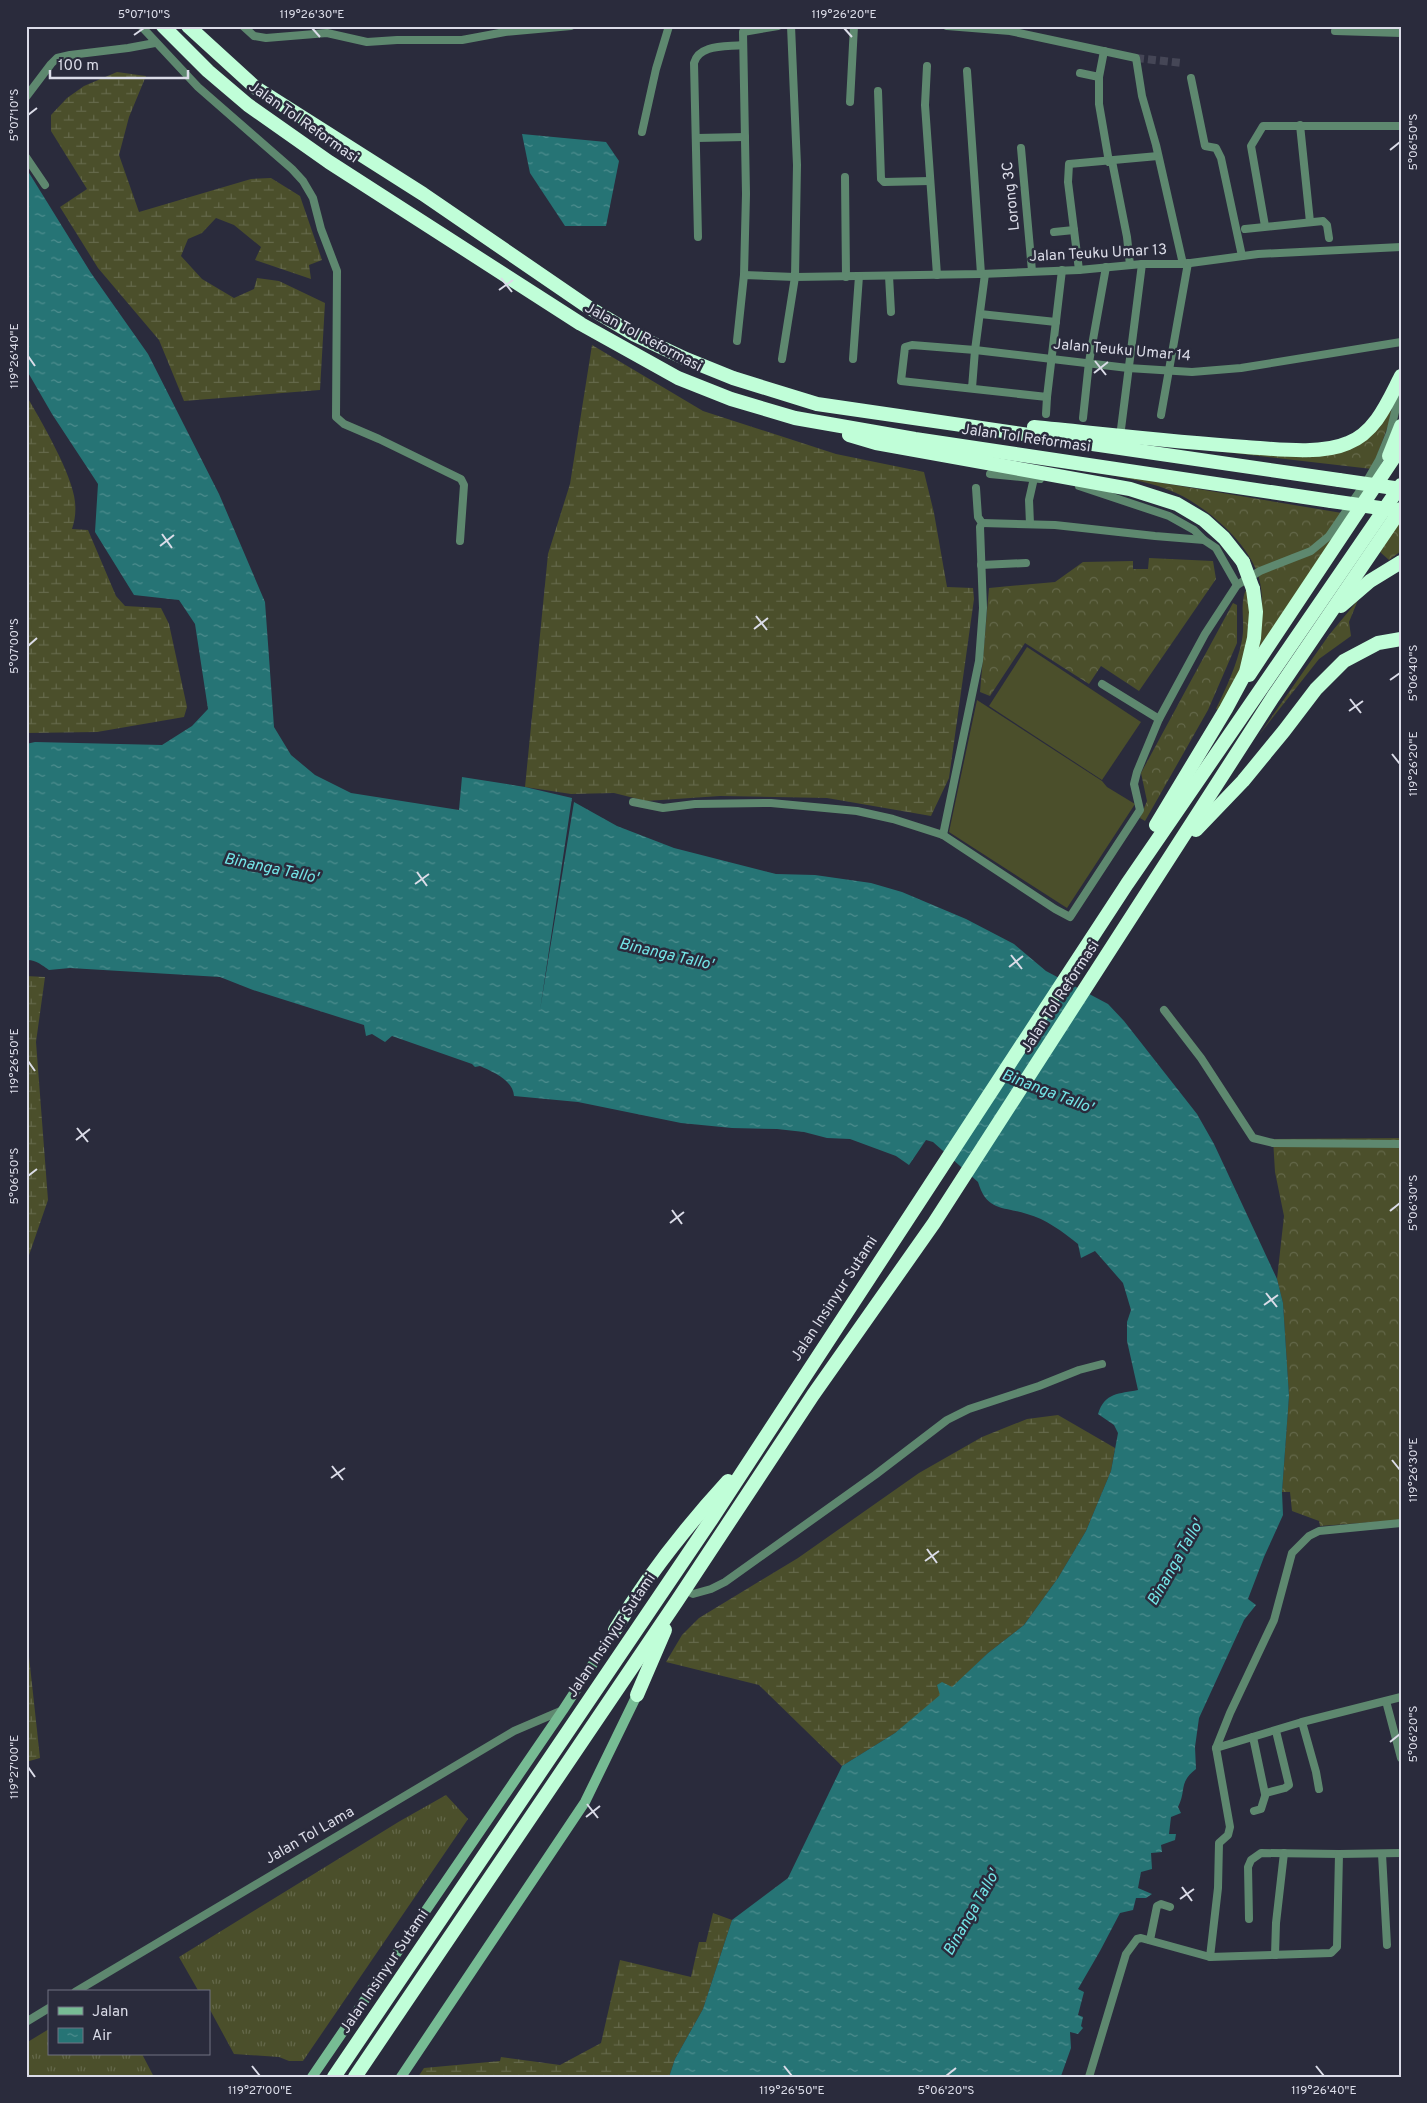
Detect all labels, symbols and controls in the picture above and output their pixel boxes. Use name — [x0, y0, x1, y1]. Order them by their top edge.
text: 5°07'10"S — [118, 7, 170, 23]
text: 119°26'30"E — [280, 7, 344, 23]
text: 119°26'20"E — [811, 7, 877, 23]
scale bar — [50, 48, 188, 80]
text: 100 m — [58, 57, 99, 76]
street label: Jalan Tol Reformasi — [244, 78, 362, 168]
text: 5°07'10"S — [7, 89, 23, 141]
text: 5°06'50"S — [1406, 114, 1422, 170]
street label: Lorong 3C — [999, 160, 1025, 232]
street label: Jalan Teuku Umar 13 — [1028, 241, 1168, 267]
street label: Jalan Tol Reformasi — [581, 299, 705, 377]
text: 119°26'40"E — [7, 323, 23, 389]
street label: Jalan Teuku Umar 14 — [1052, 336, 1192, 366]
street label: Jalan Tol Reformasi — [960, 421, 1092, 457]
text: 5°07'00"S — [7, 618, 23, 674]
text: 5°06'40"S — [1406, 645, 1422, 701]
text: 119°26'20"E — [1406, 731, 1422, 797]
water label: Binanga Tallo' — [222, 849, 322, 889]
water label: Binanga Tallo' — [617, 934, 717, 976]
street label: Jalan Tol Reformasi — [1018, 937, 1104, 1057]
text: 119°26'50"E — [7, 1028, 23, 1094]
water label: Binanga Tallo' — [999, 1065, 1097, 1119]
text: 5°06'50"S — [7, 1148, 23, 1204]
text: 5°06'30"S — [1406, 1175, 1422, 1231]
street label: Jalan Insinyur Sutami — [787, 1233, 883, 1365]
text: 119°26'30"E — [1406, 1438, 1422, 1502]
water label: Binanga Tallo' — [1143, 1515, 1209, 1610]
street label: Jalan Insinyur Sutami — [563, 1570, 661, 1702]
text: 5°06'20"S — [1406, 1706, 1422, 1762]
text: 119°27'00"E — [7, 1735, 23, 1799]
street label: Jalan Tol Lama — [262, 1803, 358, 1869]
water label: Binanga Tallo' — [939, 1865, 1005, 1960]
street label: Jalan Insinyur Sutami — [336, 1906, 434, 2038]
legend — [48, 1990, 210, 2056]
text: Jalan — [92, 2003, 129, 2022]
text: Air — [92, 2027, 112, 2046]
text: 119°27'00"E — [228, 2083, 292, 2099]
text: 119°26'50"E — [759, 2083, 825, 2099]
text: 5°06'20"S — [918, 2083, 974, 2099]
text: 119°26'40"E — [1291, 2083, 1357, 2099]

